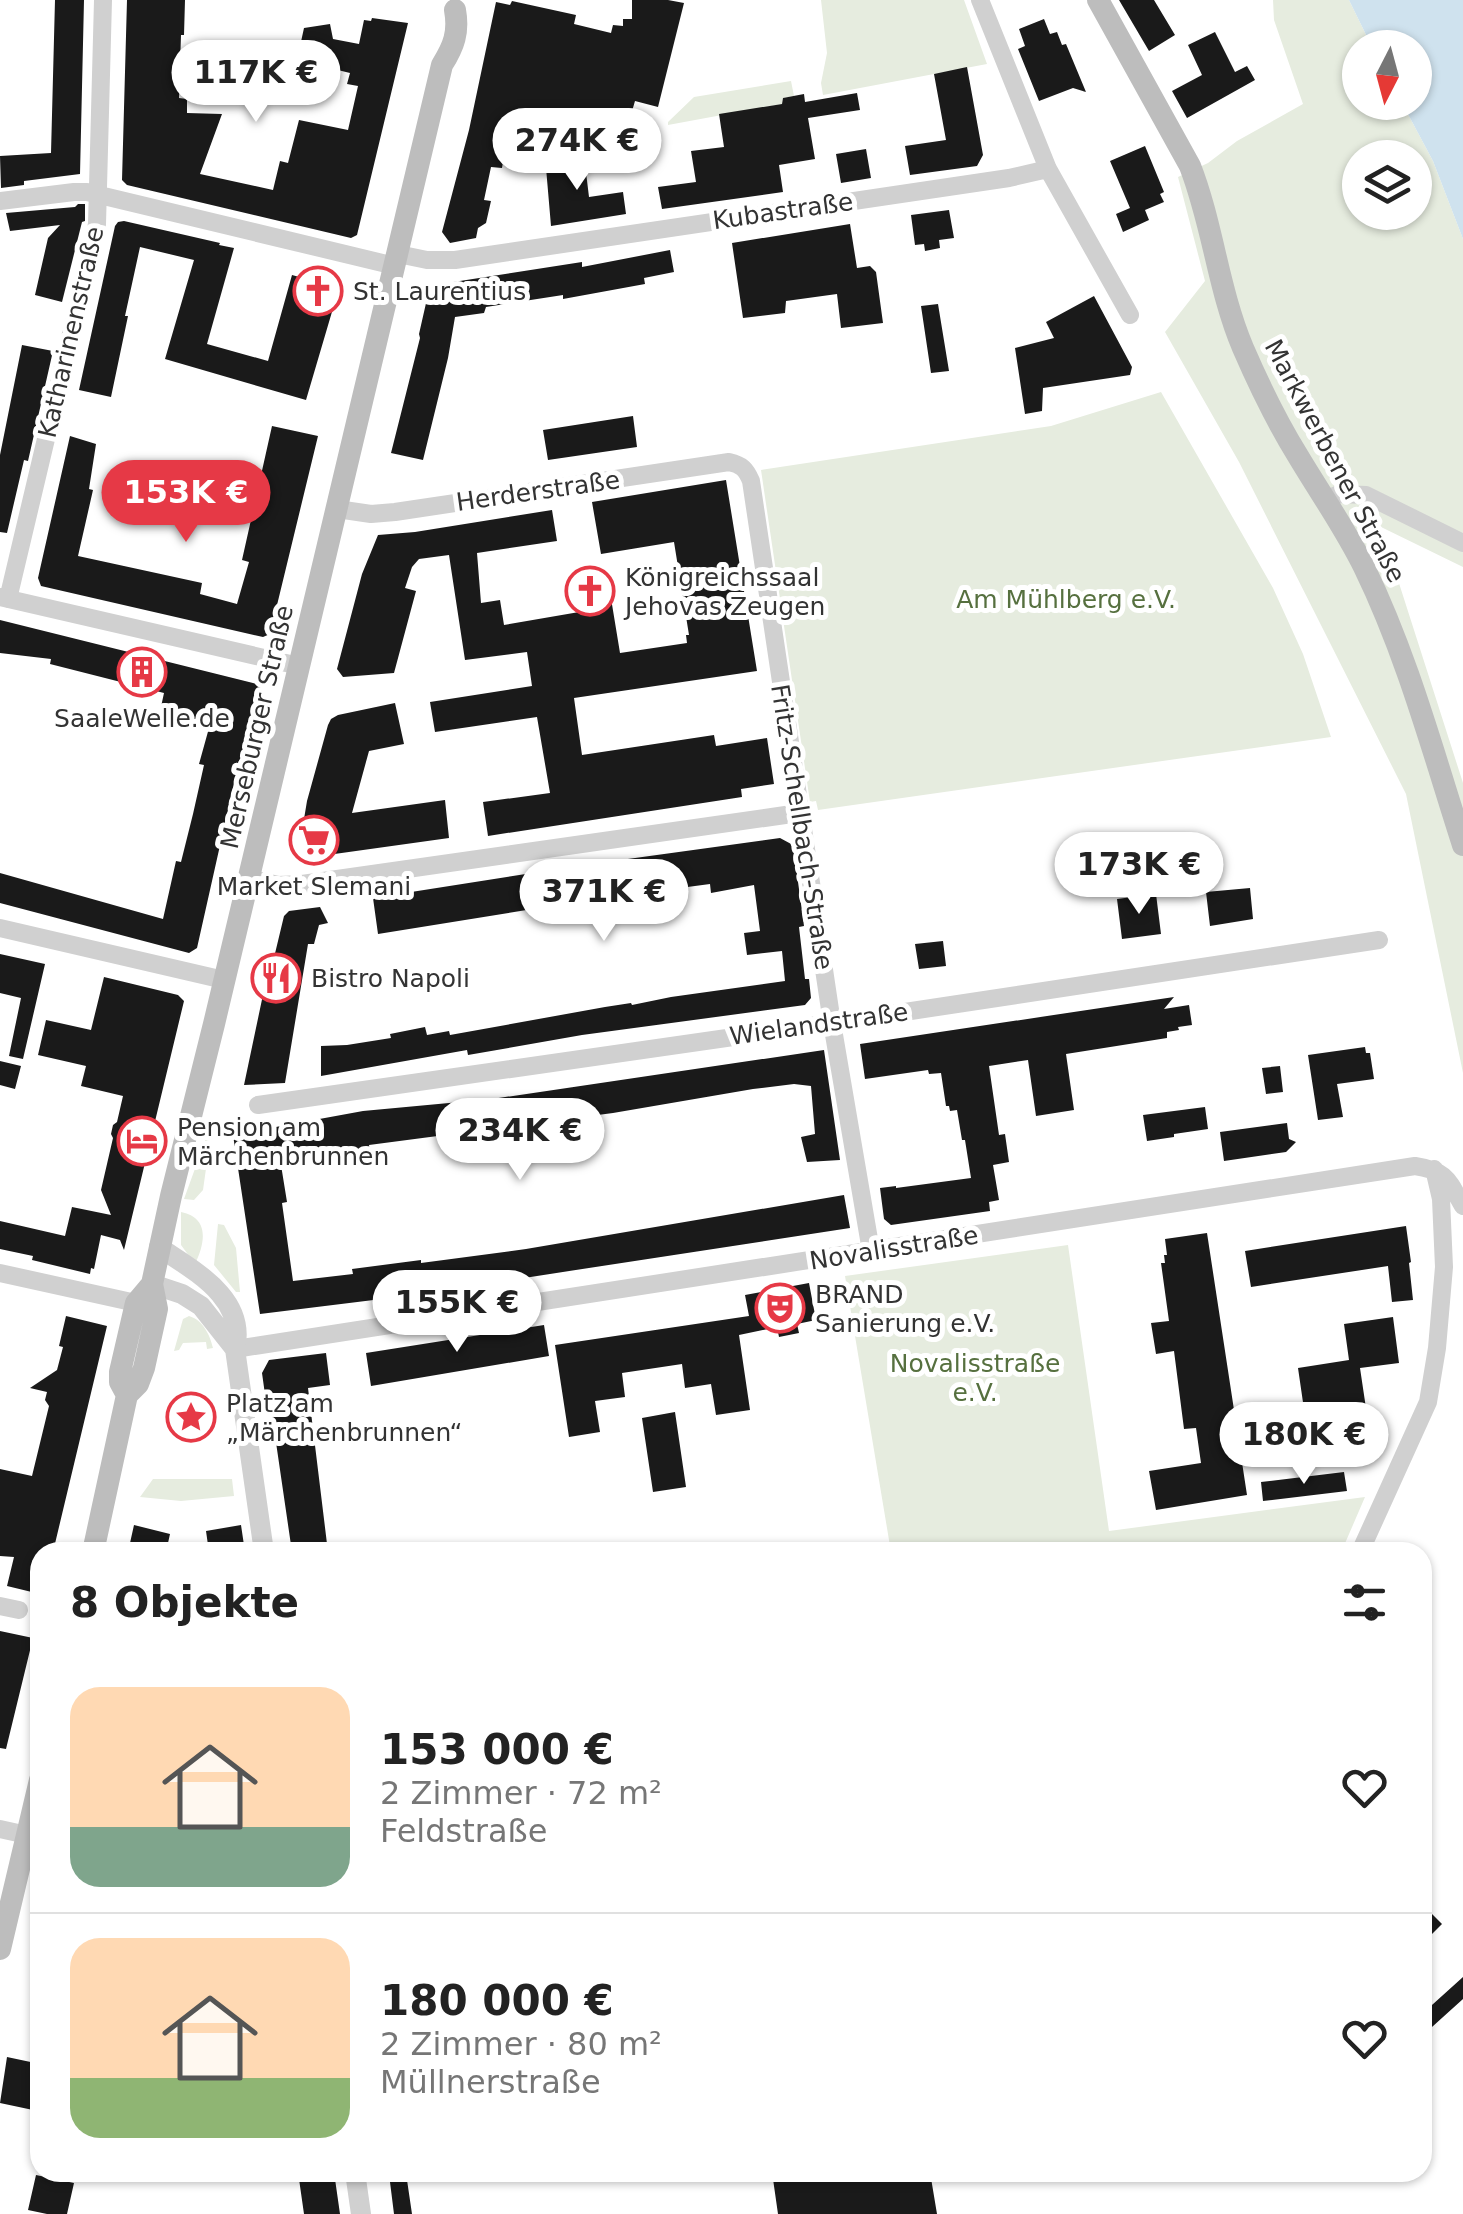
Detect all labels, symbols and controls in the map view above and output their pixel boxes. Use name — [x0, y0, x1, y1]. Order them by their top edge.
north arrow — [1342, 30, 1432, 120]
map controls — [1342, 30, 1432, 230]
pin: 117K € — [175, 40, 337, 125]
text: 117K € — [194, 53, 319, 91]
pin: 274K € — [496, 108, 658, 193]
text: 274K € — [515, 121, 640, 159]
button: layers — [1342, 140, 1432, 230]
street label: Kubastraße — [711, 187, 855, 235]
street label: Katharinenstraße — [33, 223, 109, 441]
church icon: St. Laurentius — [292, 265, 344, 317]
place label: St. Laurentius — [353, 277, 526, 306]
street label: Markwerbener Straße — [1259, 335, 1411, 587]
pin: 153K € — [105, 460, 267, 545]
street label: Herderstraße — [454, 465, 622, 517]
text: 153K € — [124, 473, 249, 511]
place label: Königreichssaal Jehovas Zeugen — [623, 563, 825, 621]
church icon: Königreichssaal Jehovas Zeugen — [564, 565, 616, 617]
park label: Am Mühlberg e.V. — [956, 585, 1176, 614]
street label: Merseburger Straße — [215, 602, 299, 852]
building icon: SaaleWelle.de — [116, 646, 168, 698]
street label: Fritz-Schellbach-Straße — [765, 682, 839, 972]
place label: SaaleWelle.de — [54, 704, 230, 733]
supermarket icon: Market Slemani — [288, 814, 340, 866]
pin: 173K € — [1058, 832, 1220, 917]
text: 173K € — [1077, 845, 1202, 883]
pin: 371K € — [523, 859, 685, 944]
place label: Market Slemani — [217, 872, 411, 901]
text: 371K € — [542, 872, 667, 910]
restaurant icon: Bistro Napoli — [250, 952, 302, 1004]
place label: Bistro Napoli — [311, 964, 470, 993]
street label: Wielandstraße — [728, 997, 910, 1051]
pin: 234K € — [439, 1098, 601, 1183]
text: 234K € — [458, 1111, 583, 1149]
place label: Pension am Märchenbrunnen — [177, 1113, 389, 1171]
hotel icon: Pension am Märchenbrunnen — [116, 1115, 168, 1167]
street label: Novalisstraße — [807, 1220, 981, 1276]
pin: 155K € — [376, 1270, 538, 1355]
place label: BRAND Sanierung e.V. — [815, 1280, 995, 1338]
theatre icon: BRAND Sanierung e.V. — [754, 1282, 806, 1334]
text: 155K € — [395, 1283, 520, 1321]
park label: Novalisstraße e.V. — [890, 1349, 1060, 1407]
place label: Platz am „Märchenbrunnen“ — [226, 1389, 462, 1447]
place icon: Platz am „Märchenbrunnen“ — [165, 1391, 217, 1443]
pin: 180K € — [1223, 1402, 1385, 1487]
text: 180K € — [1242, 1415, 1367, 1453]
icon: filters — [1337, 1575, 1392, 1630]
text: 8 Objekte — [70, 1578, 299, 1627]
text: 153 000 € — [380, 1725, 614, 1774]
icon: home — [150, 1727, 270, 1847]
icon: heart — [1337, 1760, 1392, 1815]
text: 2 Zimmer · 72 m² — [380, 1774, 662, 1812]
text: Feldstraße — [380, 1812, 547, 1850]
text: 180 000 € — [380, 1976, 614, 2025]
icon: home — [150, 1978, 270, 2098]
icon: heart — [1337, 2011, 1392, 2066]
text: 2 Zimmer · 80 m² — [380, 2025, 662, 2063]
text: Müllnerstraße — [380, 2063, 601, 2101]

